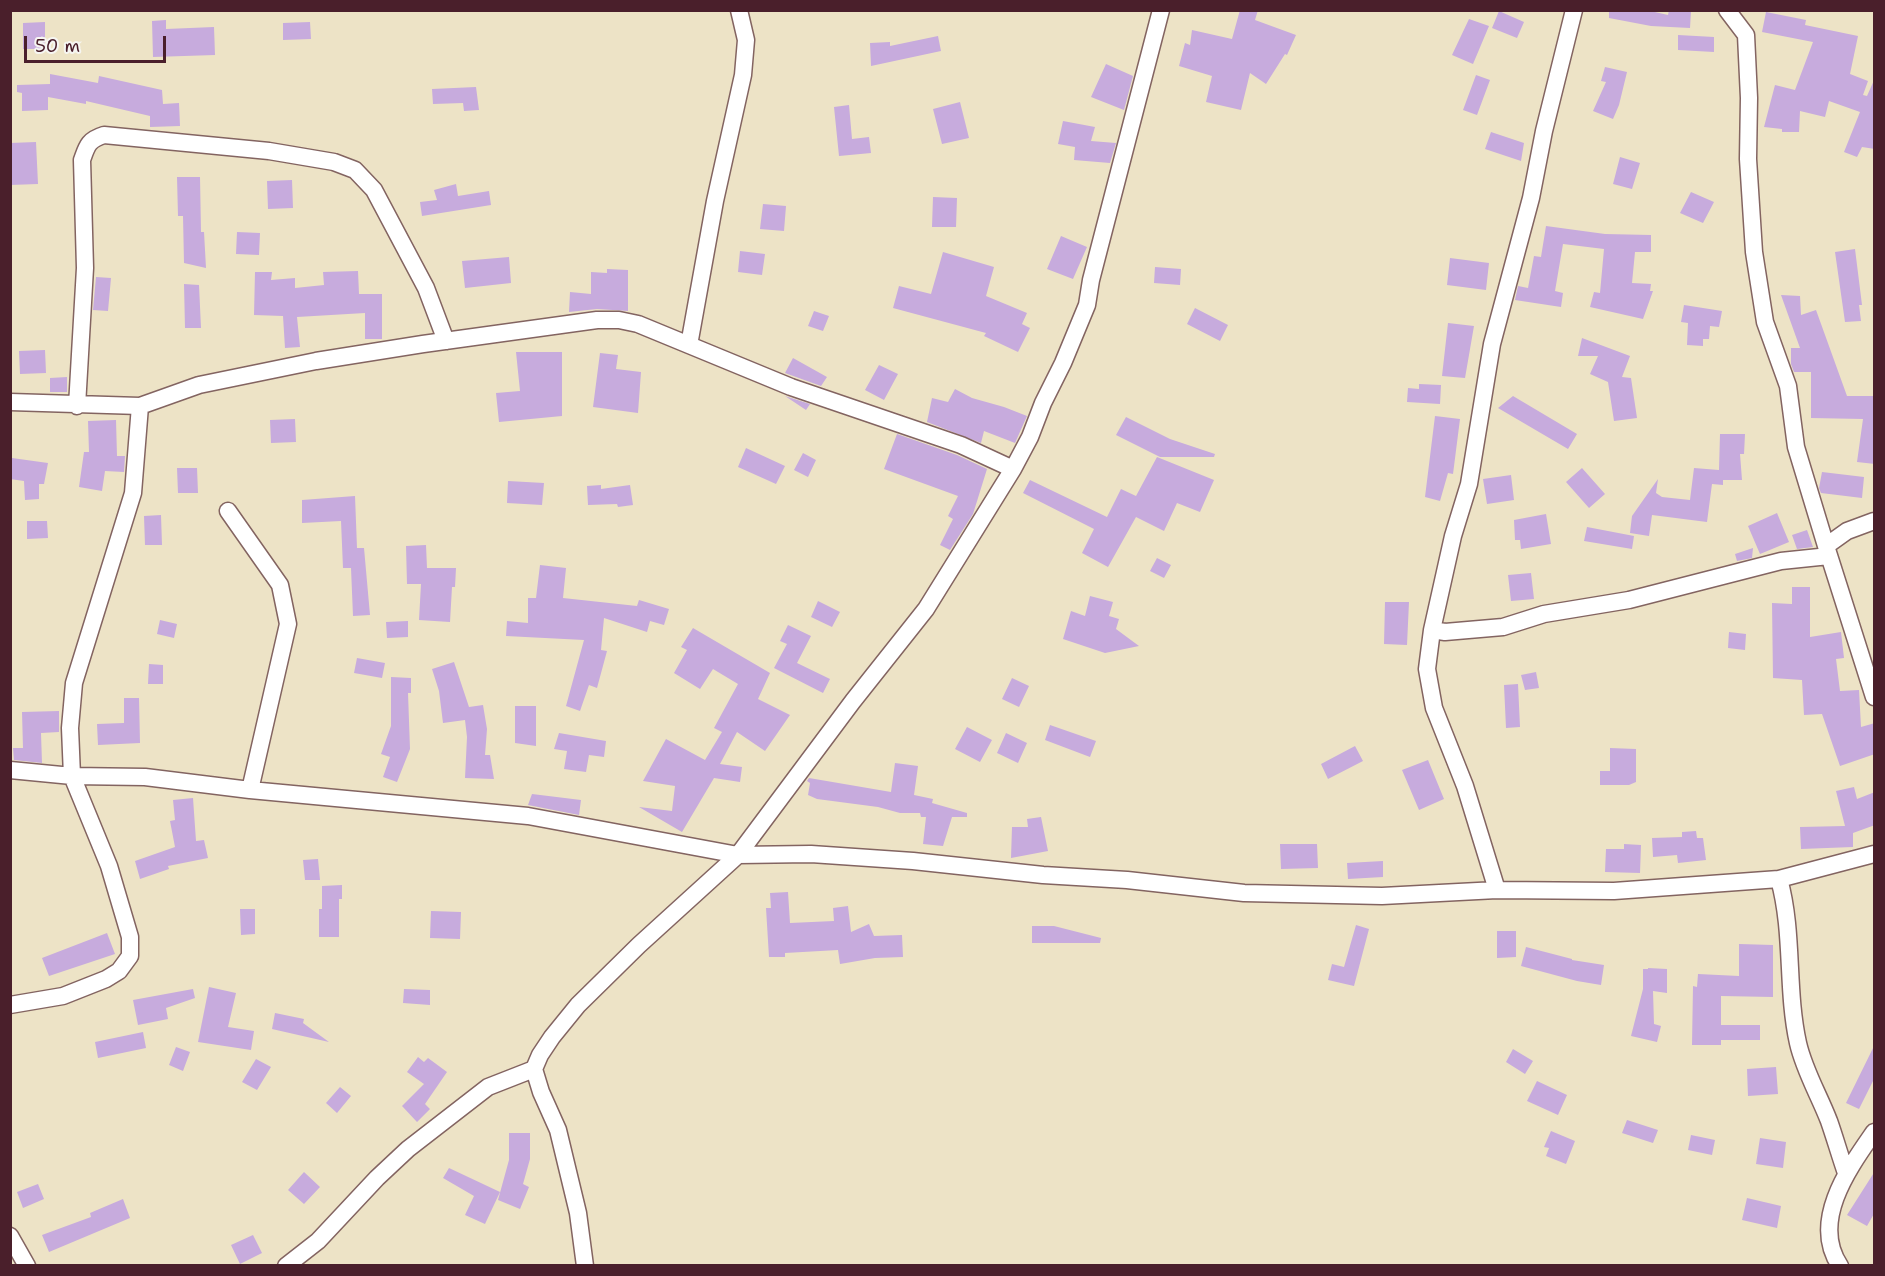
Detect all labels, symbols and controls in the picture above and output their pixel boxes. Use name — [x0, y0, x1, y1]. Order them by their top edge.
scale bar — [27, 24, 170, 62]
text: 50 m — [35, 34, 80, 58]

